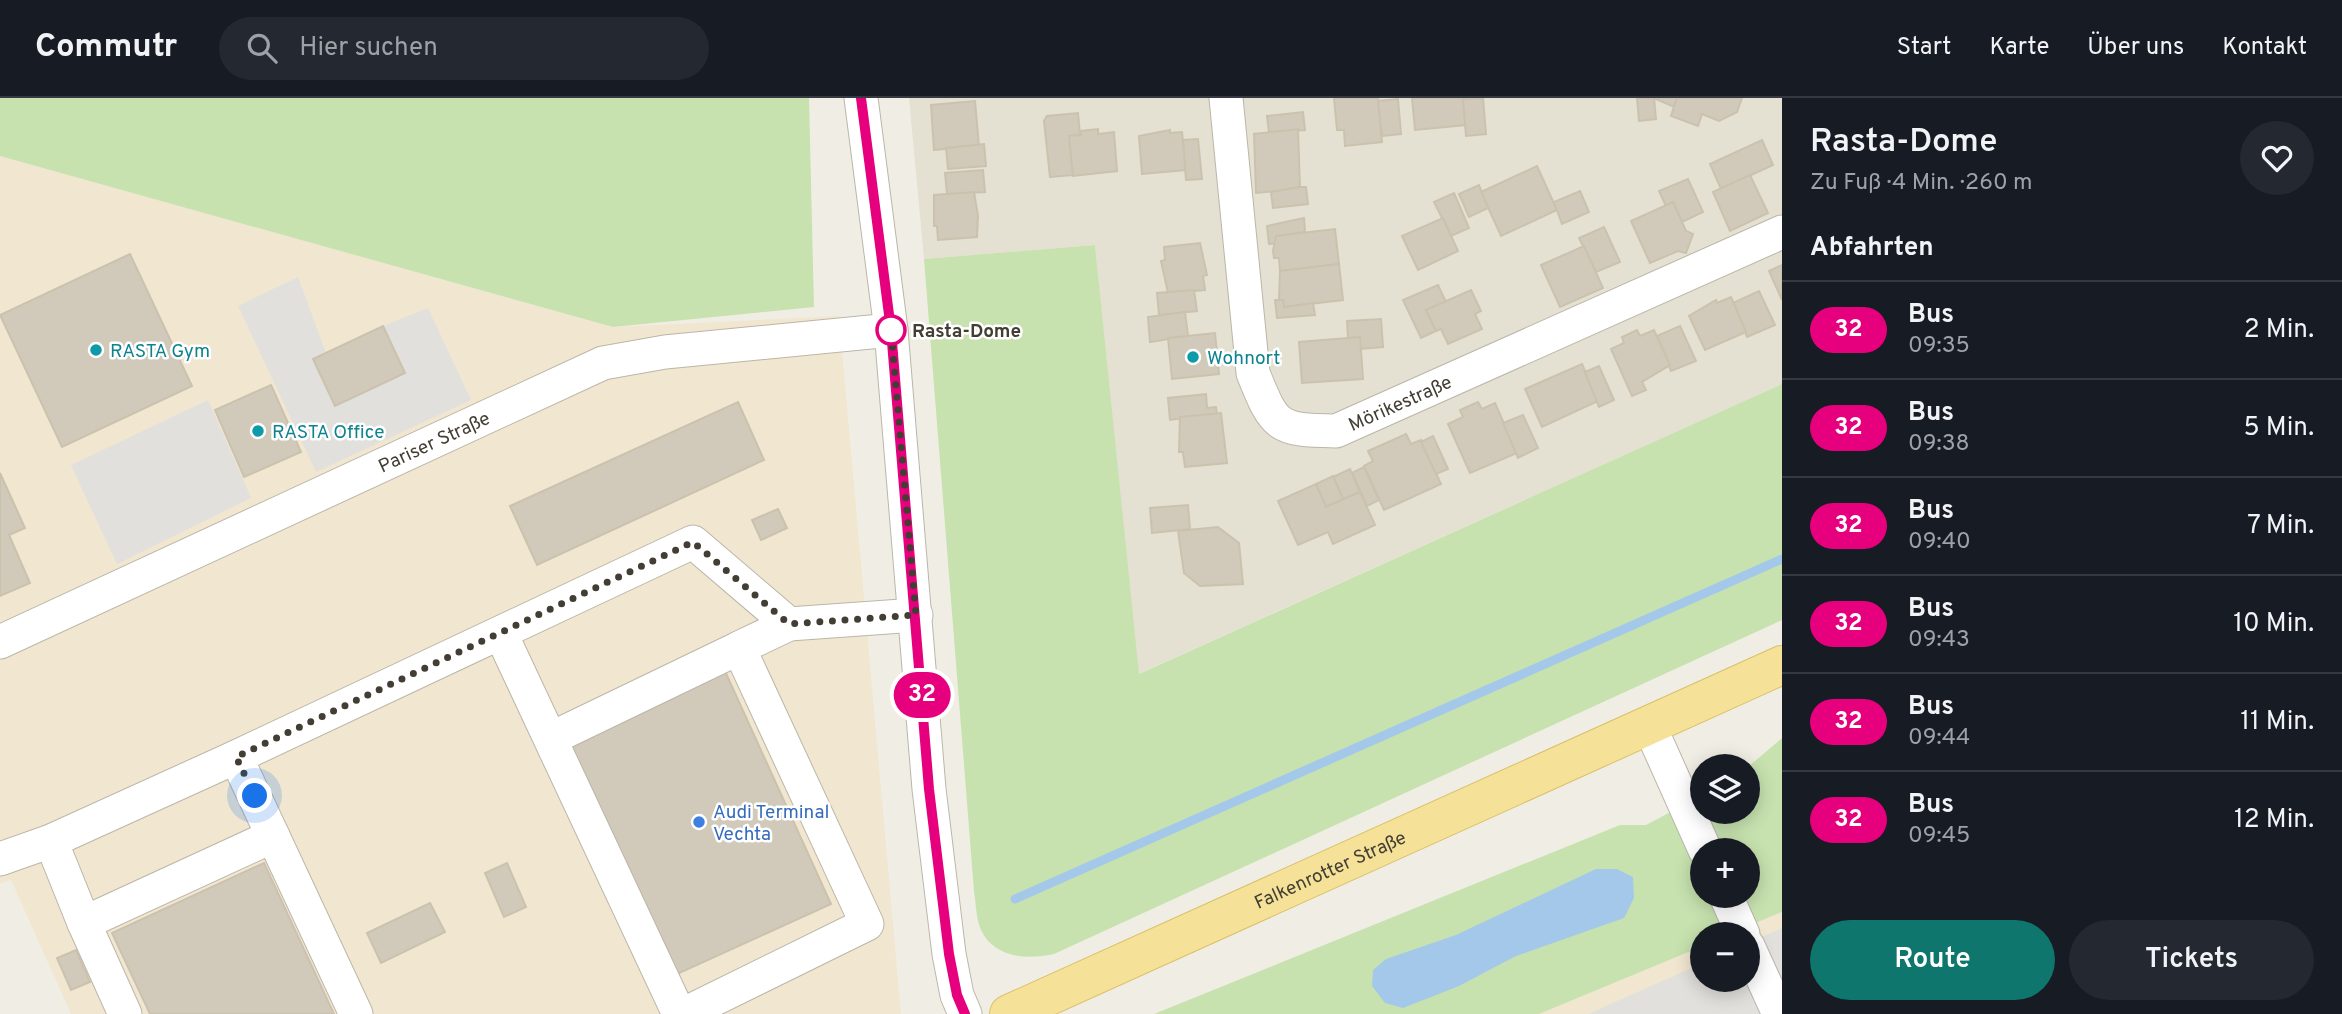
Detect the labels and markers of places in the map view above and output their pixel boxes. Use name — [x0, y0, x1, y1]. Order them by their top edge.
marker: Rasta-Dome — [876, 315, 906, 345]
place label: Rasta-Dome — [912, 320, 1021, 344]
place label: RASTA Gym — [110, 340, 210, 364]
marker: RASTA Gym — [88, 342, 104, 358]
place label: Wohnort — [1207, 347, 1280, 371]
marker: Wohnort — [1185, 349, 1201, 365]
place label: RASTA Office — [272, 421, 385, 445]
marker: RASTA Office — [250, 423, 266, 439]
place label: Audi Terminal Vechta — [713, 801, 829, 847]
marker: Audi Terminal Vechta — [691, 814, 707, 830]

